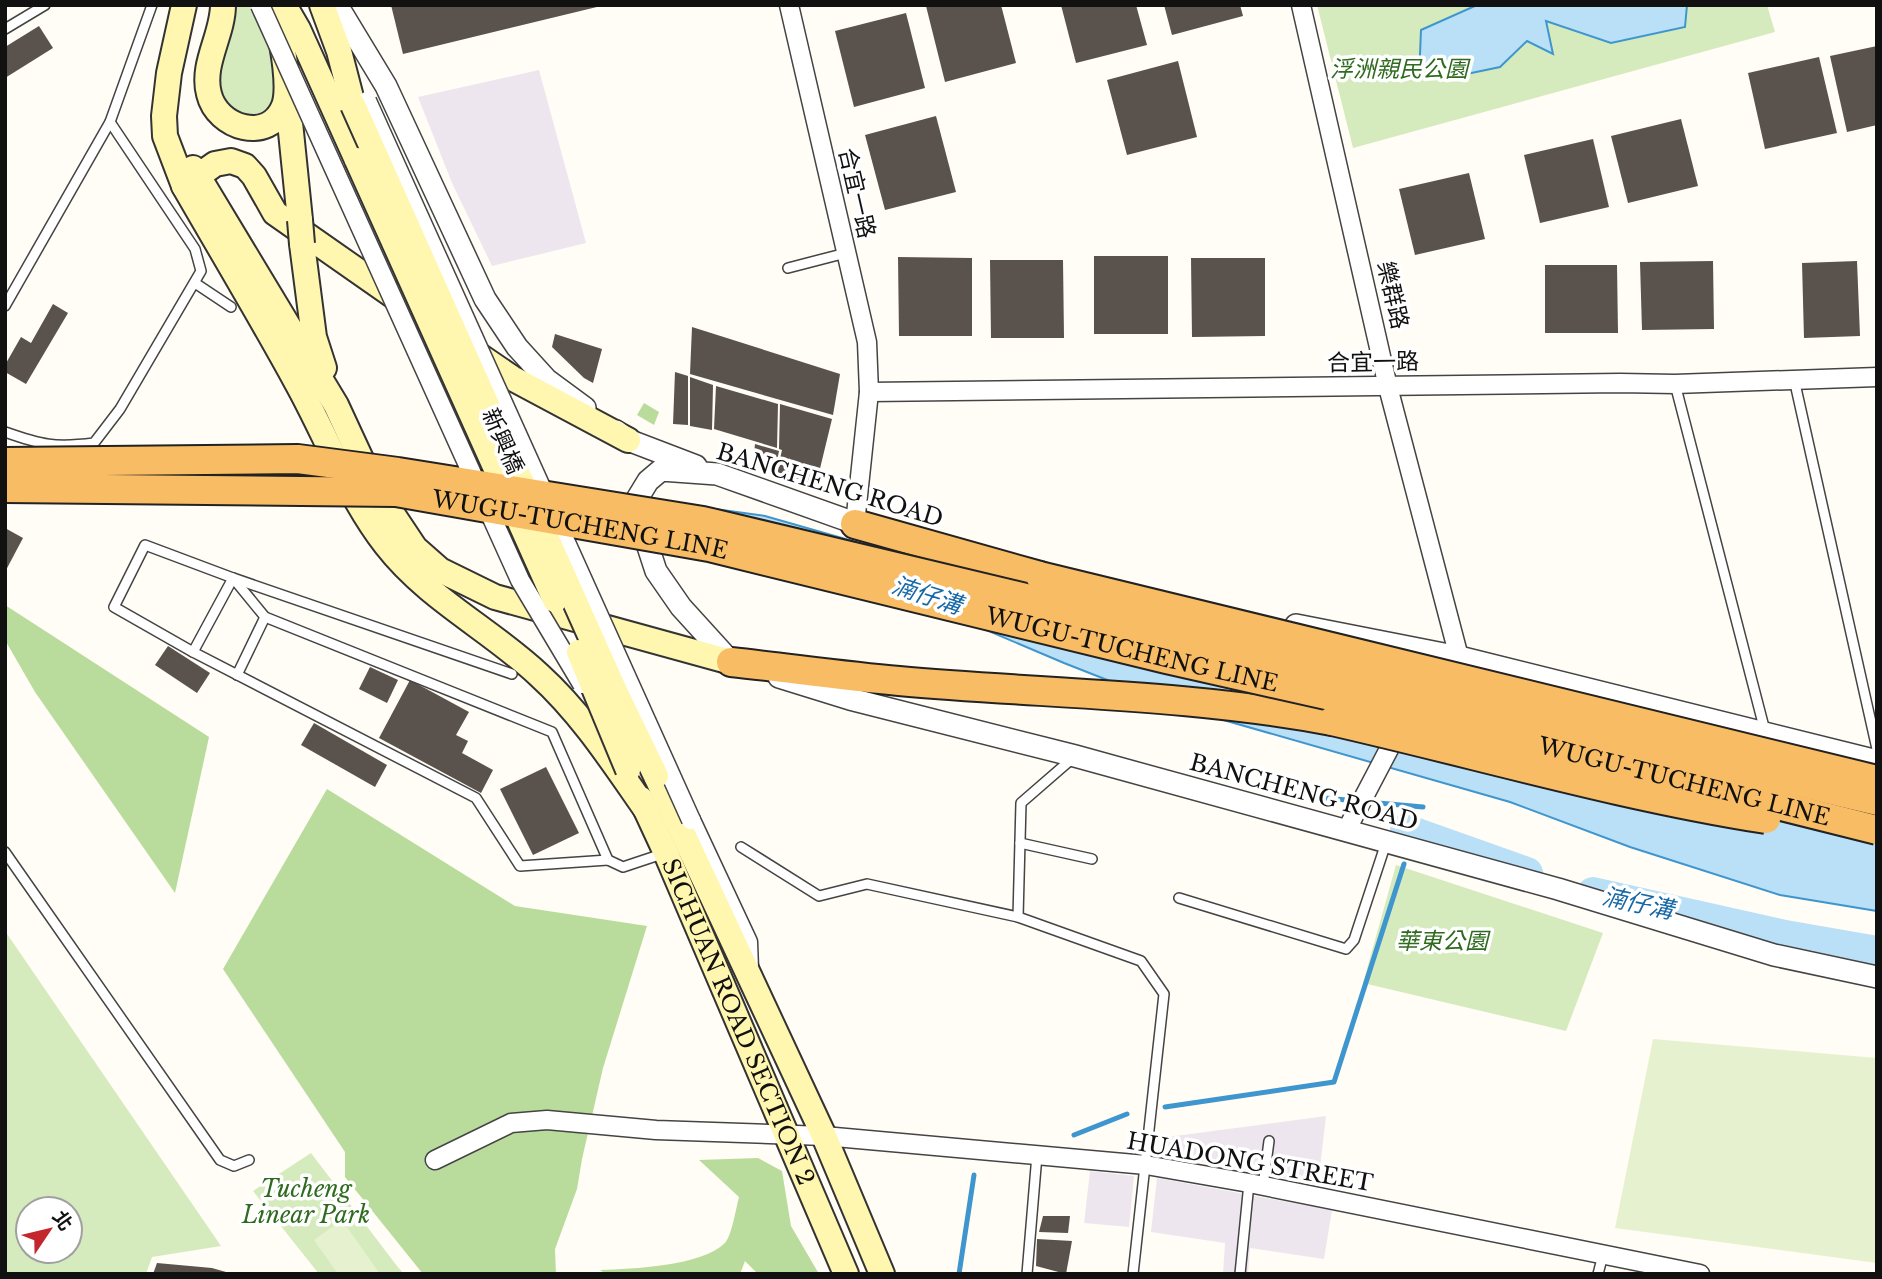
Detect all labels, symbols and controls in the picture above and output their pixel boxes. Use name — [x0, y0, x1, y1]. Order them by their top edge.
park label: 浮洲親民公園 — [1330, 55, 1471, 83]
street label: 合宜一路 — [833, 145, 881, 241]
street label: 樂群路 — [1372, 258, 1414, 332]
street label: 合宜一路 — [1327, 347, 1419, 377]
street label: 新興橋 — [476, 404, 530, 478]
street label: BANCHENG ROAD — [713, 437, 947, 533]
street label: WUGU-TUCHENG LINE — [429, 484, 731, 565]
water label: 湳仔溝 — [888, 570, 969, 621]
street label: WUGU-TUCHENG LINE — [982, 601, 1281, 698]
street label: WUGU-TUCHENG LINE — [1534, 731, 1833, 832]
street label: BANCHENG ROAD — [1187, 748, 1421, 836]
street label: SICHUAN ROAD SECTION 2 — [656, 854, 820, 1189]
water label: 湳仔溝 — [1600, 881, 1679, 925]
park label: 華東公園 — [1396, 927, 1491, 955]
street label: HUADONG STREET — [1125, 1127, 1376, 1198]
park label: Tucheng Linear Park — [241, 1175, 370, 1229]
north arrow — [14, 1195, 84, 1265]
text: 北 — [48, 1206, 77, 1235]

